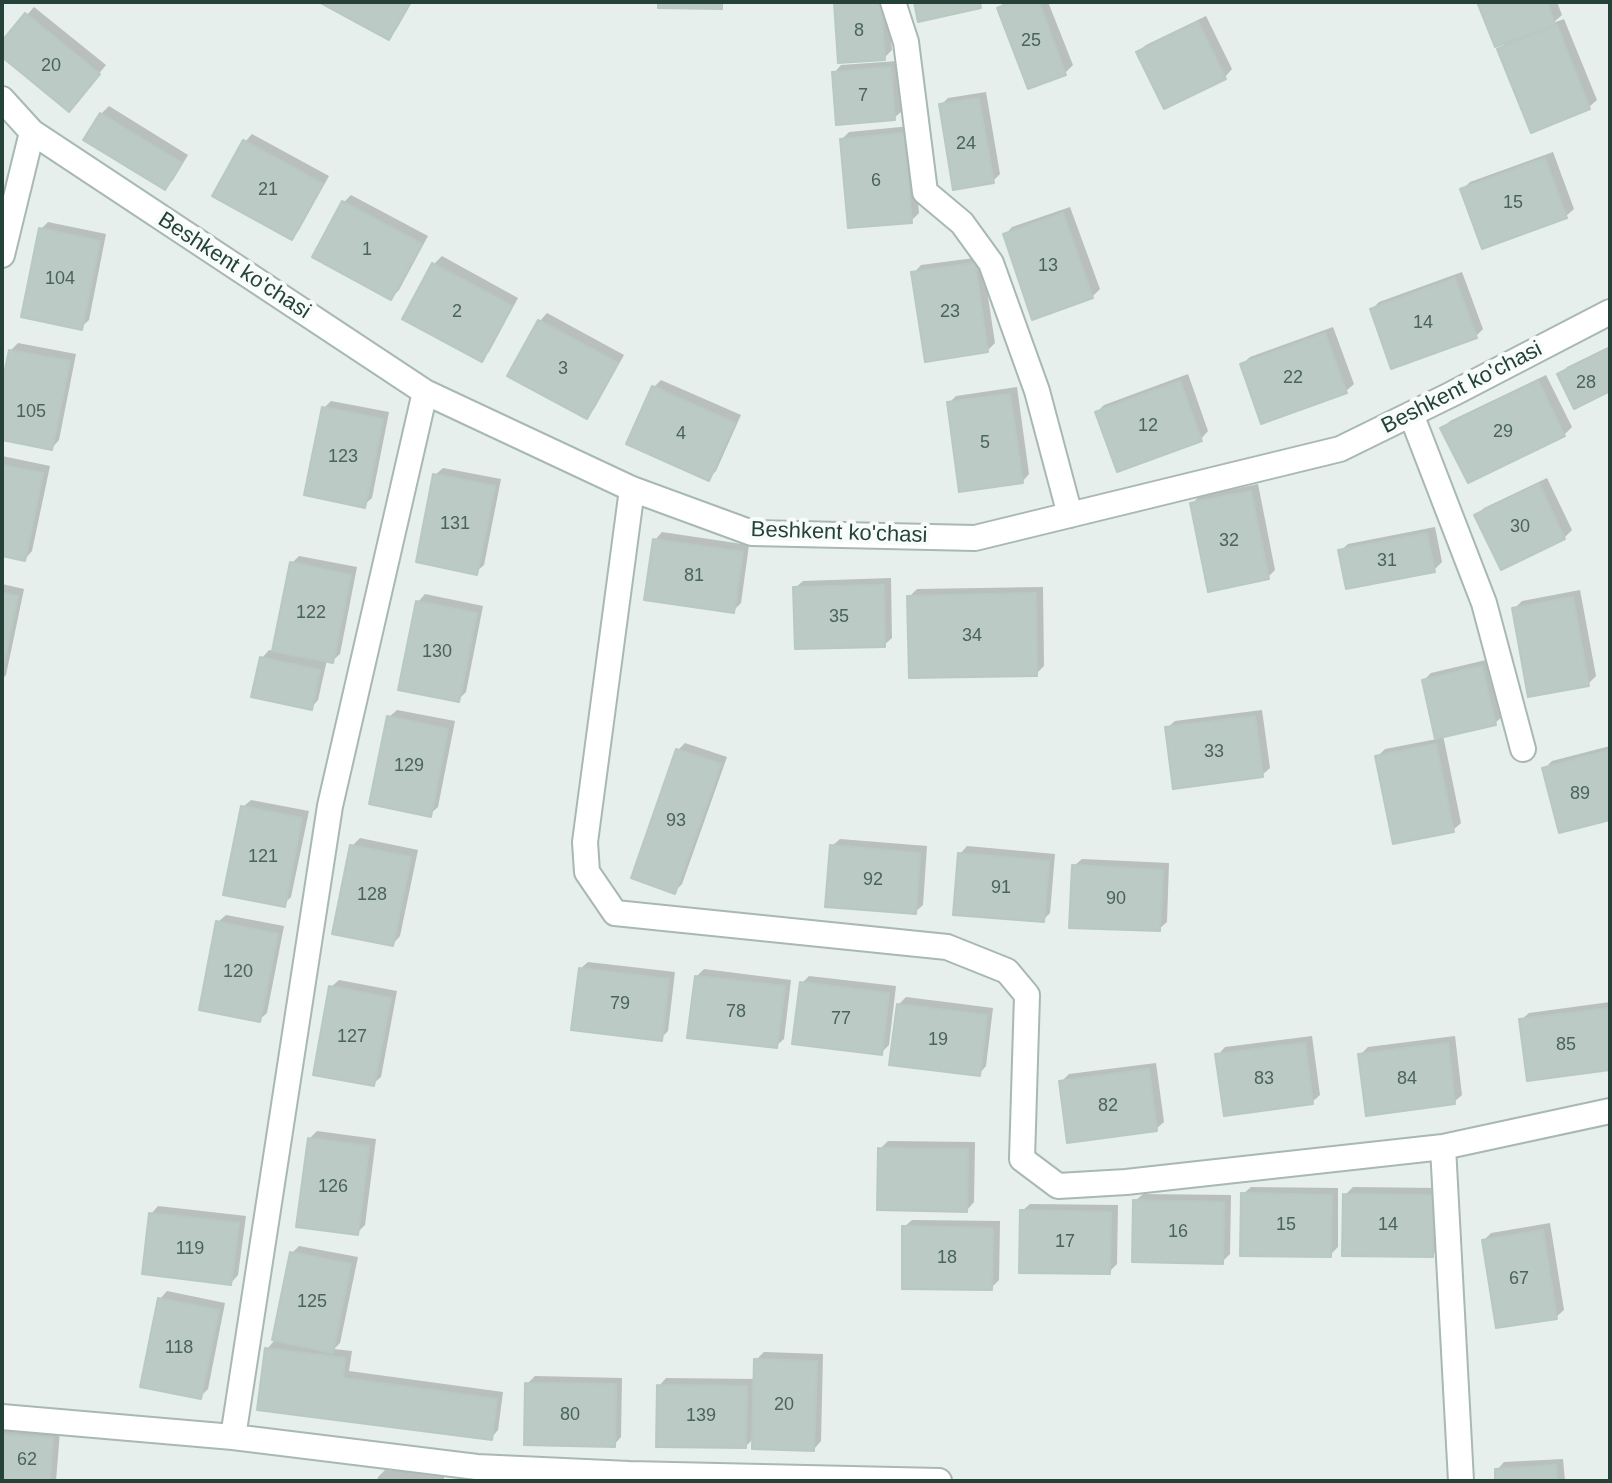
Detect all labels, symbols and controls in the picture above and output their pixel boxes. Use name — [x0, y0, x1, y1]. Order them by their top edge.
house number: 8 — [854, 20, 864, 42]
house number: 25 — [1021, 30, 1041, 52]
house number: 20 — [41, 55, 61, 77]
house number: 7 — [858, 85, 868, 107]
house number: 24 — [956, 133, 976, 155]
house number: 6 — [871, 170, 881, 192]
house number: 21 — [258, 179, 278, 201]
house number: 15 — [1503, 192, 1523, 214]
street label: Beshkent ko'chasi — [153, 207, 315, 325]
house number: 1 — [362, 239, 372, 261]
house number: 13 — [1038, 255, 1058, 277]
house number: 104 — [45, 268, 75, 290]
house number: 2 — [452, 301, 462, 323]
house number: 23 — [940, 301, 960, 323]
house number: 14 — [1413, 312, 1433, 334]
street label: Beshkent ko'chasi — [1377, 336, 1547, 440]
house number: 3 — [558, 358, 568, 380]
house number: 22 — [1283, 367, 1303, 389]
house number: 28 — [1576, 372, 1596, 394]
house number: 105 — [16, 401, 46, 423]
house number: 12 — [1138, 415, 1158, 437]
house number: 29 — [1493, 421, 1513, 443]
house number: 4 — [676, 423, 686, 445]
house number: 5 — [980, 432, 990, 454]
house number: 123 — [328, 446, 358, 468]
house number: 131 — [440, 513, 470, 535]
house number: 30 — [1510, 516, 1530, 538]
street label: Beshkent ko'chasi — [750, 517, 928, 549]
house number: 32 — [1219, 530, 1239, 552]
house number: 31 — [1377, 550, 1397, 572]
house number: 81 — [684, 565, 704, 587]
house number: 122 — [296, 602, 326, 624]
house number: 35 — [829, 606, 849, 628]
house number: 34 — [962, 625, 982, 647]
house number: 130 — [422, 641, 452, 663]
house number: 33 — [1204, 741, 1224, 763]
house number: 129 — [394, 755, 424, 777]
house number: 89 — [1570, 783, 1590, 805]
house number: 93 — [666, 810, 686, 832]
house number: 121 — [248, 846, 278, 868]
house number: 92 — [863, 869, 883, 891]
house number: 91 — [991, 877, 1011, 899]
house number: 128 — [357, 884, 387, 906]
house number: 90 — [1106, 888, 1126, 910]
house number: 120 — [223, 961, 253, 983]
house number: 79 — [610, 993, 630, 1015]
house number: 78 — [726, 1001, 746, 1023]
house number: 77 — [831, 1008, 851, 1030]
house number: 127 — [337, 1026, 367, 1048]
house number: 19 — [928, 1029, 948, 1051]
house number: 85 — [1556, 1034, 1576, 1056]
house number: 83 — [1254, 1068, 1274, 1090]
house number: 84 — [1397, 1068, 1417, 1090]
house number: 82 — [1098, 1095, 1118, 1117]
house number: 126 — [318, 1176, 348, 1198]
house number: 15 — [1276, 1214, 1296, 1236]
house number: 14 — [1378, 1214, 1398, 1236]
house number: 16 — [1168, 1221, 1188, 1243]
house number: 17 — [1055, 1231, 1075, 1253]
house number: 119 — [176, 1238, 204, 1260]
house number: 18 — [937, 1247, 957, 1269]
house number: 67 — [1509, 1268, 1529, 1290]
house number: 125 — [297, 1291, 327, 1313]
house number: 118 — [165, 1337, 193, 1359]
house number: 20 — [774, 1394, 794, 1416]
house number: 80 — [560, 1404, 580, 1426]
house number: 139 — [686, 1405, 716, 1427]
house number: 62 — [17, 1449, 37, 1471]

